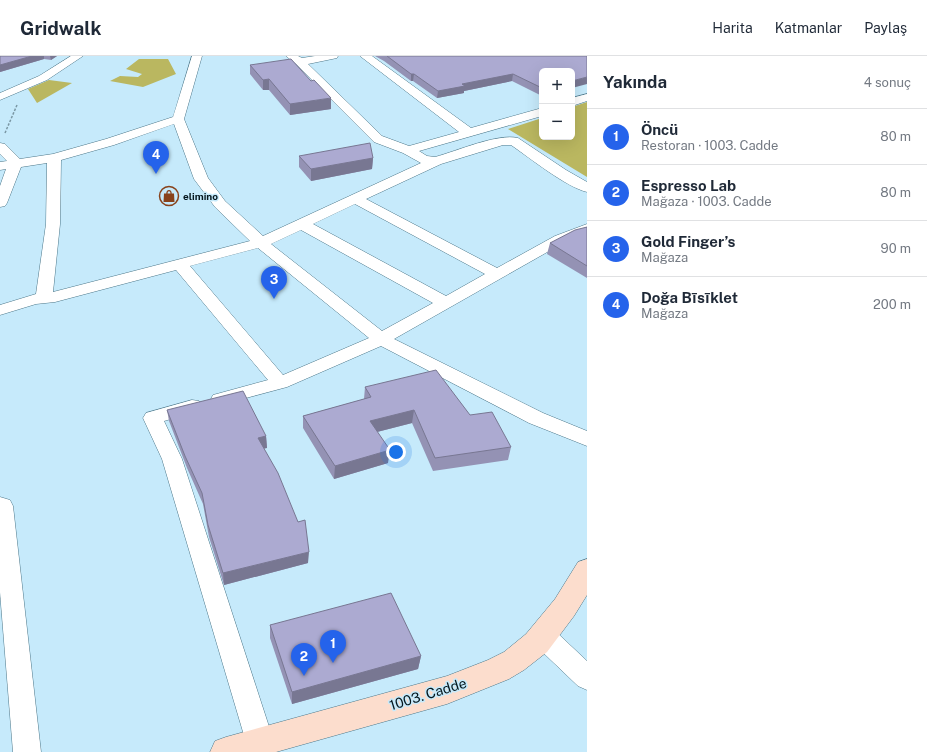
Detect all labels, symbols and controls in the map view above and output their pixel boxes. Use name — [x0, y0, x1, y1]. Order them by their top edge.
text: Gridwalk — [20, 17, 101, 39]
text: Harita — [712, 20, 753, 36]
text: Katmanlar — [775, 20, 842, 36]
text: Paylaş — [864, 20, 907, 36]
map controls — [539, 68, 575, 140]
button: + — [539, 68, 575, 104]
text: Yakında — [603, 72, 667, 92]
text: 4 sonuç — [864, 75, 911, 90]
button: − — [539, 104, 575, 140]
text: Öncü — [641, 121, 678, 138]
text: 1 — [613, 129, 619, 144]
text: 80 m — [880, 129, 911, 144]
text: Restoran · 1003. Cadde — [641, 138, 778, 153]
pin: 4 — [143, 141, 169, 174]
text: Espresso Lab — [641, 177, 736, 194]
shop icon: elimino — [158, 185, 180, 207]
text: 2 — [612, 185, 620, 200]
text: 80 m — [880, 185, 911, 200]
place label: elimino — [183, 190, 218, 202]
text: Mağaza · 1003. Cadde — [641, 194, 772, 209]
text: Gold Finger’s — [641, 233, 735, 250]
text: 3 — [612, 241, 620, 256]
text: 90 m — [881, 241, 911, 256]
text: Mağaza — [641, 250, 688, 265]
pin: 3 — [261, 266, 287, 299]
text: Doğa Bīsīklet — [641, 289, 738, 306]
text: 4 — [612, 297, 620, 312]
text: 200 m — [873, 297, 911, 312]
text: Mağaza — [641, 306, 688, 321]
your location — [386, 442, 406, 462]
pin: 1 — [320, 630, 346, 663]
pin: 2 — [291, 643, 317, 676]
street label: 1003. Cadde — [387, 675, 469, 713]

